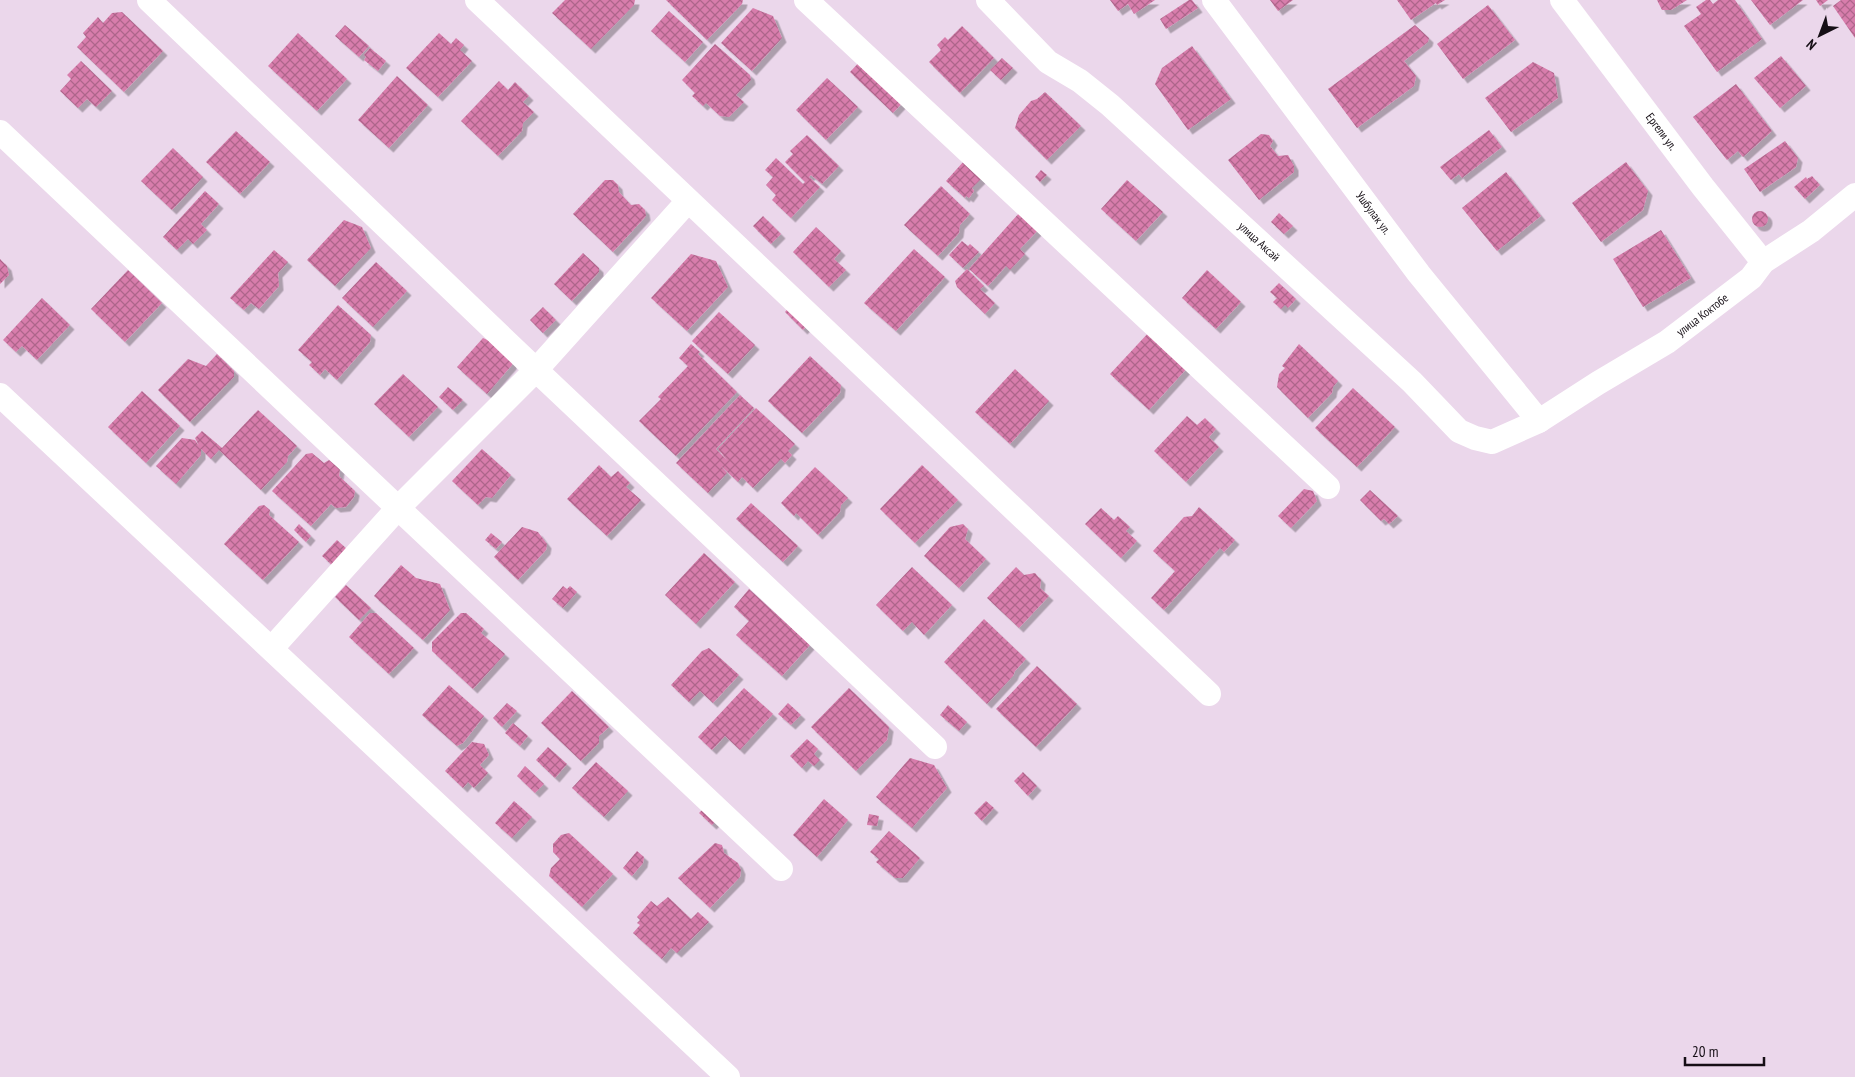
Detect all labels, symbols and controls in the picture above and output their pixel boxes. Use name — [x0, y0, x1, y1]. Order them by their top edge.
north arrow — [1795, 10, 1845, 60]
text: N — [1802, 35, 1820, 54]
street label: Ергели ул. — [1643, 110, 1681, 153]
street label: Ушбулак ул. — [1353, 188, 1395, 237]
street label: улица Аксай — [1235, 218, 1283, 264]
street label: улица Коктобе — [1673, 290, 1731, 339]
scale bar — [1685, 1034, 1764, 1066]
text: 20 m — [1692, 1042, 1718, 1061]

